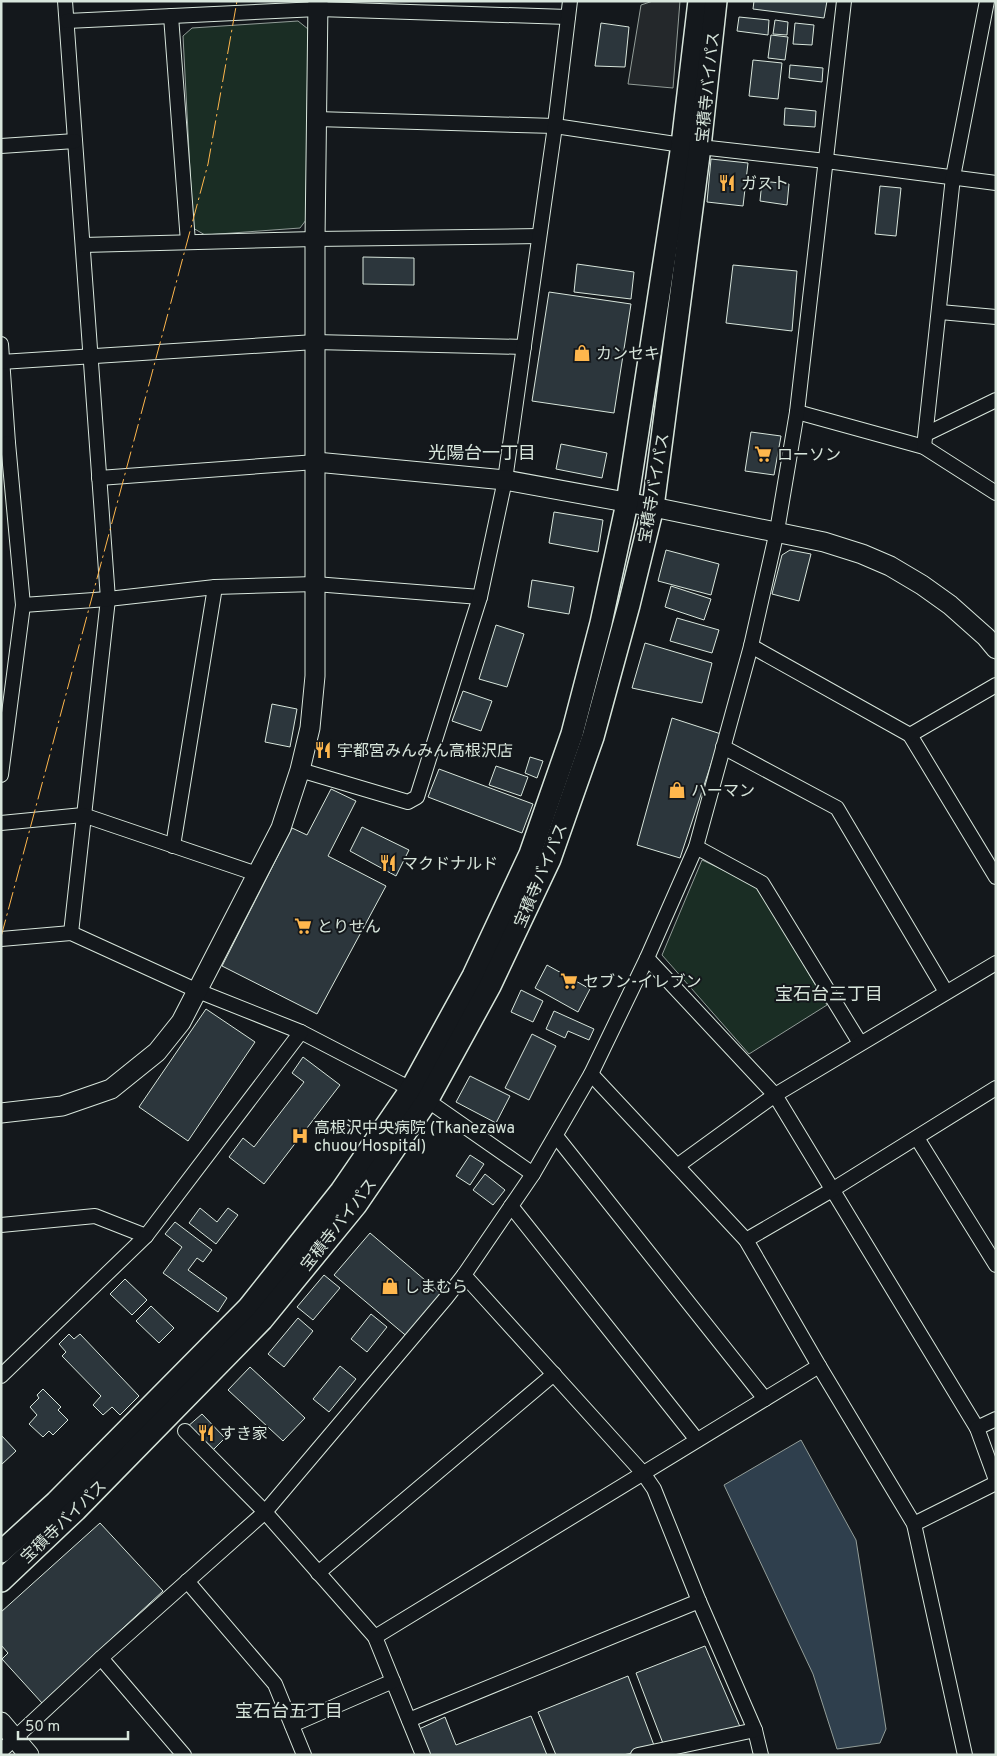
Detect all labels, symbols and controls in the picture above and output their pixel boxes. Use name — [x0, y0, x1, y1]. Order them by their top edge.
street label: 宝積寺バイパス — [693, 31, 725, 144]
restaurant icon: ガスト — [717, 173, 737, 193]
place label: ガスト — [741, 175, 789, 195]
shop icon: カンセキ — [572, 343, 592, 363]
place label: カンセキ — [596, 345, 660, 365]
street label: 宝積寺バイパス — [635, 432, 675, 545]
district label: 光陽台一丁目 — [428, 443, 536, 466]
supermarket icon: ローソン — [753, 444, 773, 464]
place label: ローソン — [777, 446, 841, 466]
restaurant icon: 宇都宮みんみん高根沢店 — [313, 740, 333, 760]
place label: 宇都宮みんみん高根沢店 — [337, 742, 513, 762]
shop icon: ハーマン — [667, 780, 687, 800]
place label: ハーマン — [691, 782, 755, 802]
street label: 宝積寺バイパス — [511, 820, 573, 931]
restaurant icon: マクドナルド — [378, 853, 398, 873]
place label: マクドナルド — [402, 855, 498, 875]
supermarket icon: とりせん — [293, 916, 313, 936]
place label: とりせん — [317, 918, 381, 938]
supermarket icon: セブン-イレブン — [559, 971, 579, 991]
place label: セブン-イレブン — [583, 973, 701, 993]
district label: 宝石台三丁目 — [775, 984, 883, 1007]
place label: 高根沢中央病院 (Tkanezawa chuou Hospital) — [314, 1119, 515, 1157]
hospital icon: 高根沢中央病院 (Tkanezawa chuou Hospital) — [290, 1126, 310, 1146]
street label: 宝積寺バイパス — [297, 1175, 382, 1275]
shop icon: しまむら — [380, 1276, 400, 1296]
place label: しまむら — [404, 1278, 468, 1298]
restaurant icon: すき家 — [196, 1423, 216, 1443]
place label: すき家 — [220, 1425, 268, 1445]
street label: 宝積寺バイパス — [17, 1476, 112, 1568]
district label: 宝石台五丁目 — [235, 1701, 343, 1724]
scale bar — [18, 1708, 128, 1740]
text: 50 m — [25, 1718, 60, 1737]

